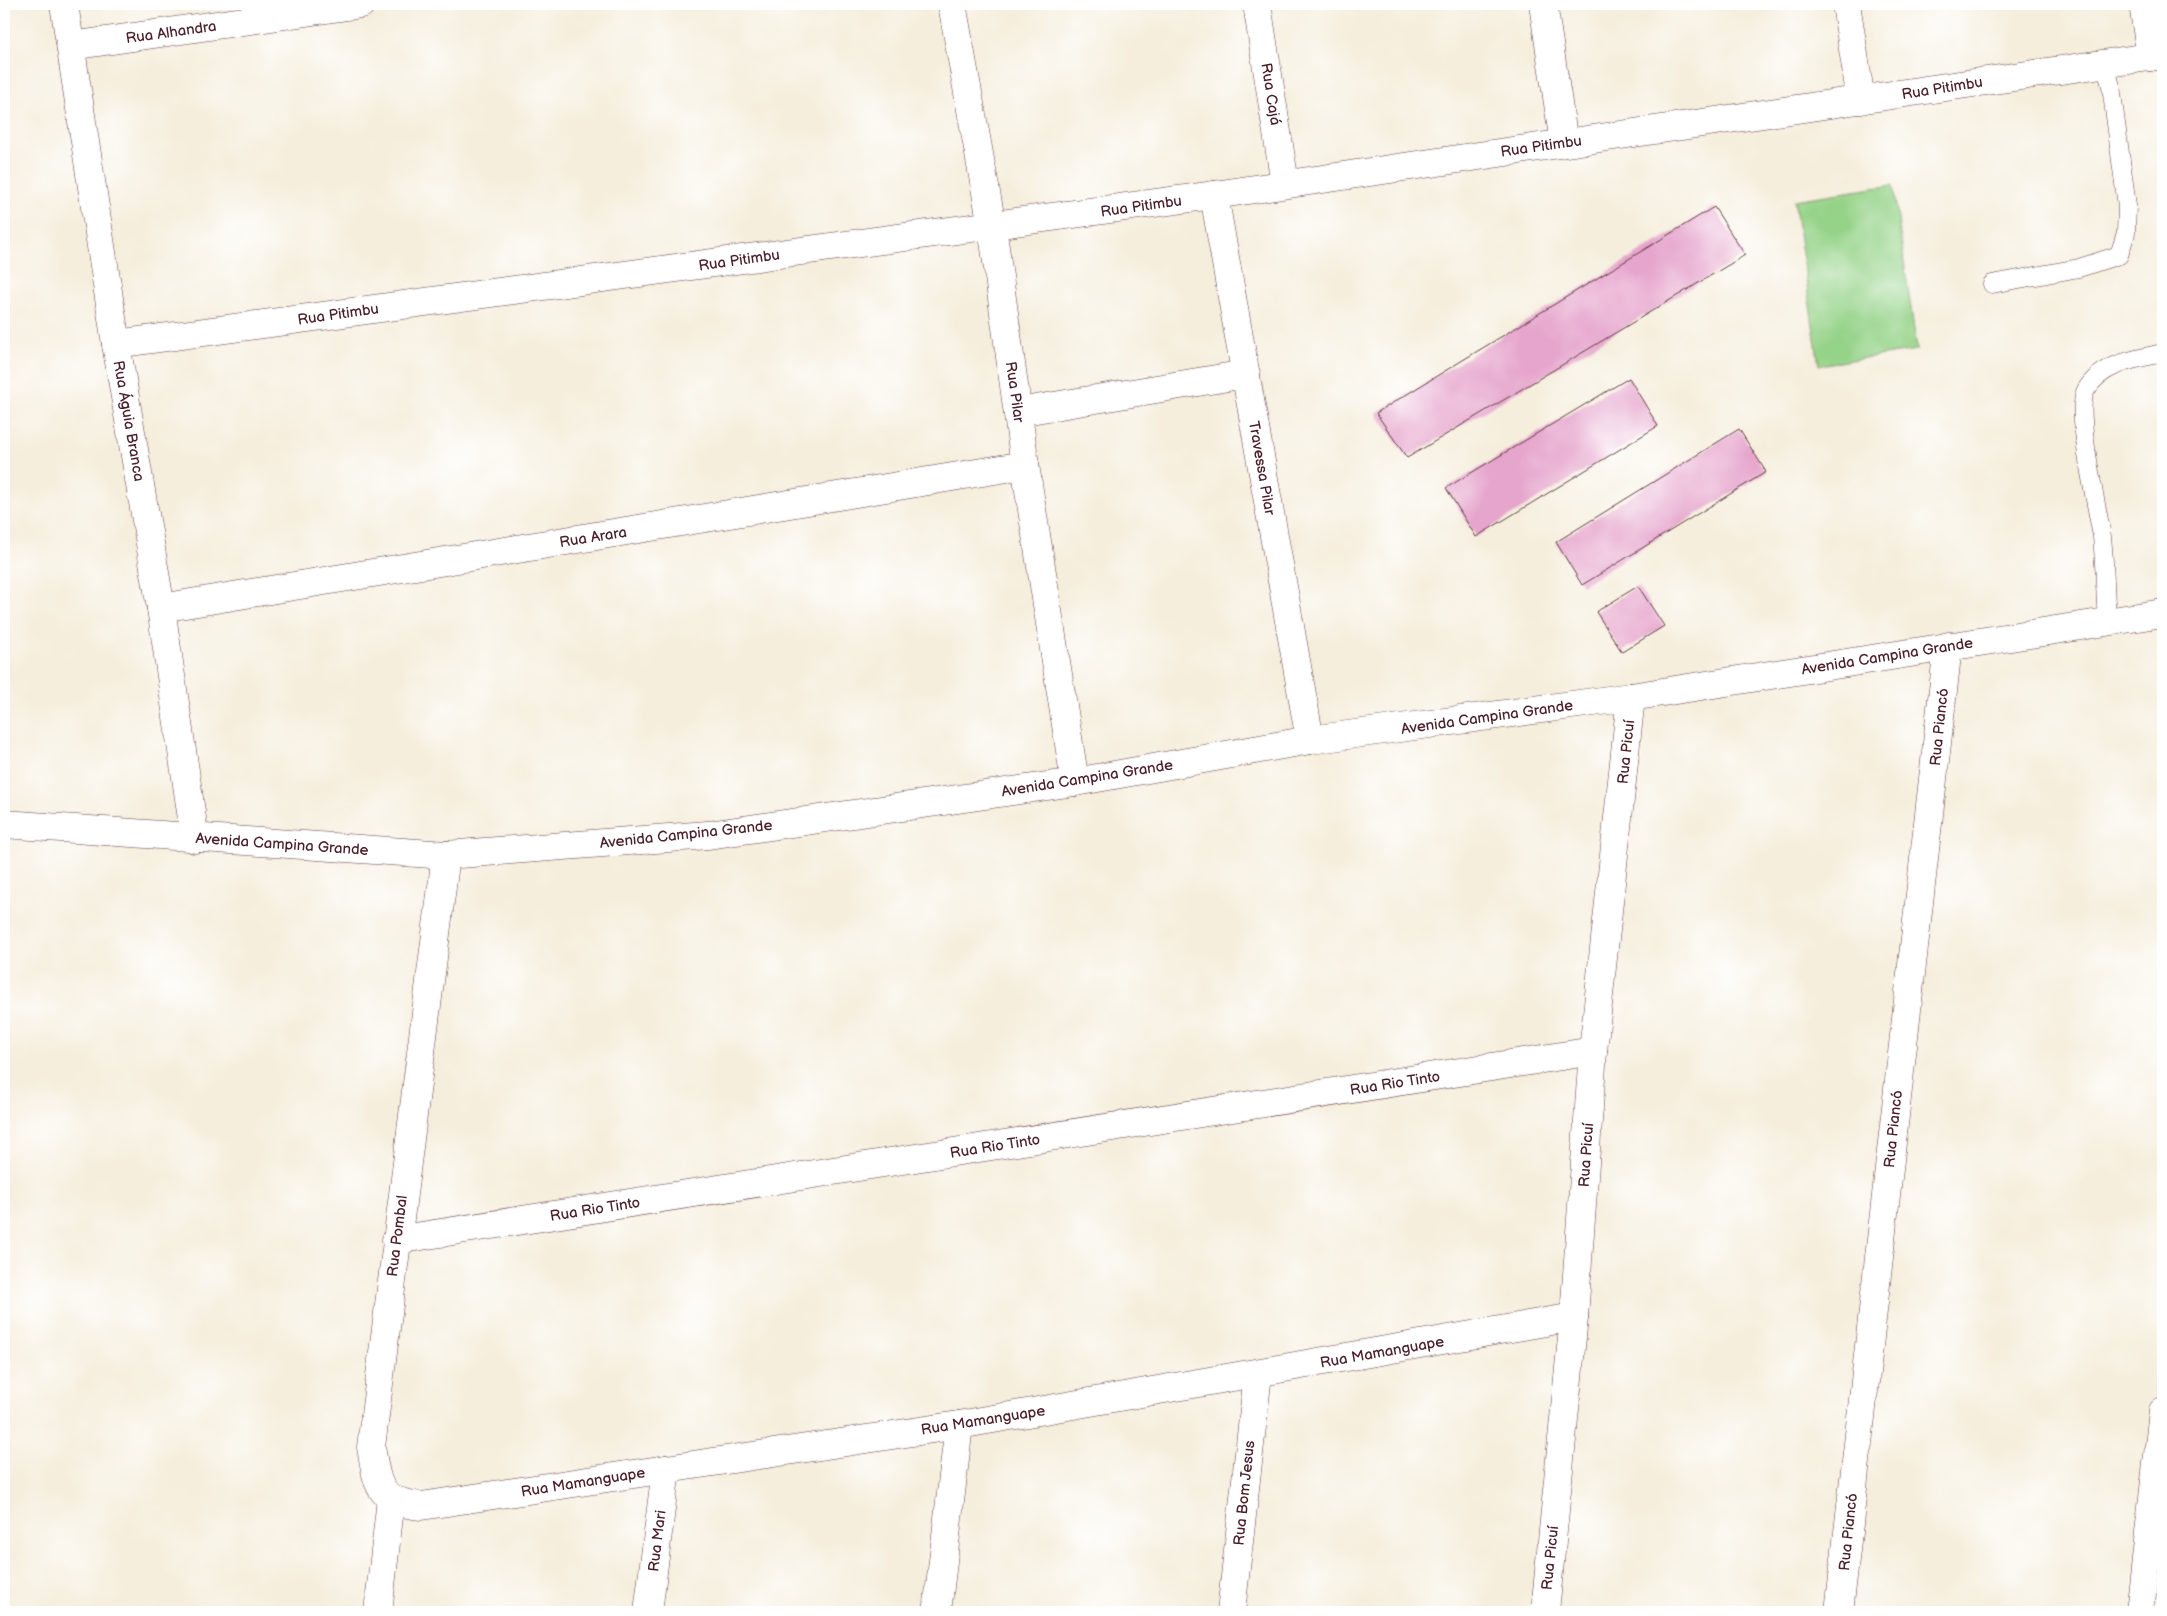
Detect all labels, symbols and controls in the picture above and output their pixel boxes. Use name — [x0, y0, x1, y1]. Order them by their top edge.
street label: Rua Alhandra — [124, 17, 218, 48]
street label: Rua Cajá — [1256, 62, 1285, 127]
street label: Rua Pitimbu — [1900, 73, 1984, 104]
street label: Rua Pitimbu — [1499, 131, 1583, 162]
street label: Rua Pitimbu — [1099, 191, 1183, 222]
street label: Rua Pitimbu — [697, 245, 781, 276]
street label: Rua Pitimbu — [296, 299, 380, 330]
street label: Rua Águia Branca — [109, 359, 148, 483]
street label: Rua Pilar — [1001, 360, 1028, 424]
street label: Travessa Pilar — [1244, 420, 1279, 517]
street label: Rua Arara — [558, 523, 628, 552]
street label: Avenida Campina Grande — [1800, 634, 1974, 679]
street label: Rua Piancó — [1926, 687, 1953, 767]
street label: Avenida Campina Grande — [1400, 696, 1574, 739]
street label: Rua Picuí — [1614, 719, 1639, 785]
street label: Avenida Campina Grande — [1000, 756, 1174, 801]
street label: Avenida Campina Grande — [599, 816, 773, 853]
street label: Avenida Campina Grande — [195, 829, 369, 860]
street label: Rua Rio Tinto — [1349, 1067, 1441, 1100]
street label: Rua Piancó — [1880, 1089, 1907, 1169]
street label: Rua Picuí — [1575, 1122, 1598, 1188]
street label: Rua Rio Tinto — [949, 1130, 1041, 1163]
street label: Rua Rio Tinto — [549, 1193, 641, 1226]
street label: Rua Pombal — [383, 1194, 412, 1278]
street label: Rua Mamanguape — [1319, 1332, 1446, 1373]
street label: Rua Mamanguape — [920, 1401, 1047, 1440]
street label: Rua Bom Jesus — [1230, 1439, 1260, 1547]
street label: Rua Mamanguape — [520, 1463, 647, 1502]
street label: Rua Piancó — [1835, 1492, 1862, 1572]
street label: Rua Mari — [644, 1509, 671, 1573]
street label: Rua Picuí — [1538, 1525, 1563, 1591]

